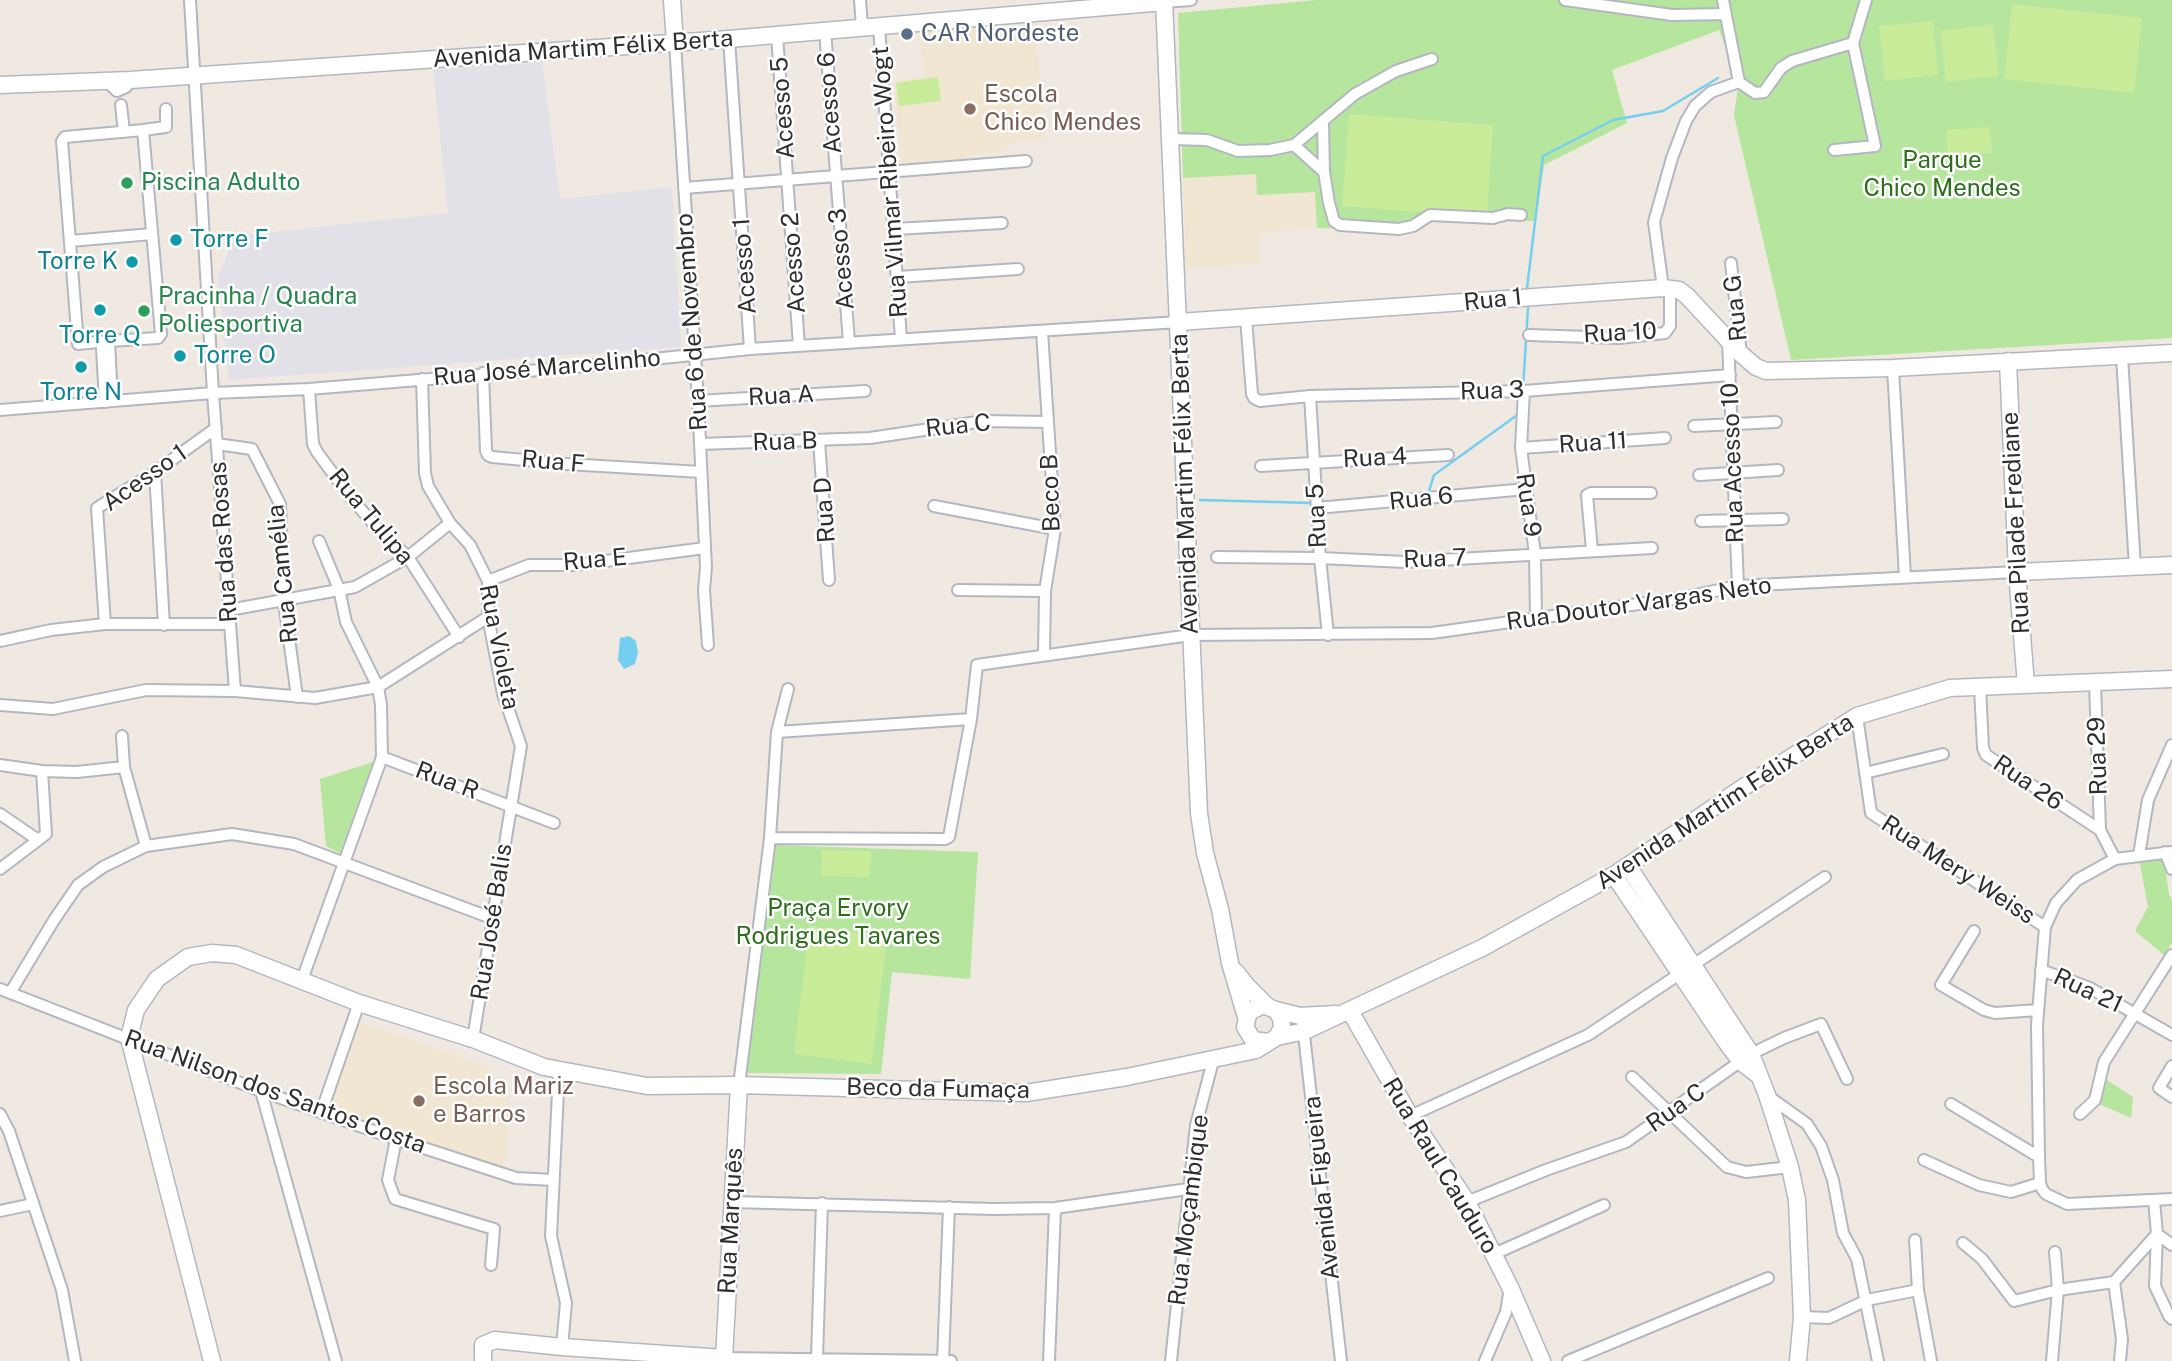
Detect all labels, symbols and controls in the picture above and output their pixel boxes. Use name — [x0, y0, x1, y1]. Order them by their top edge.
place label: CAR Nordeste — [921, 20, 1079, 48]
street label: Avenida Martim Félix Berta — [432, 24, 734, 74]
marker: CAR Nordeste — [899, 26, 915, 42]
street label: Rua Vilmar Ribeiro Wogt — [866, 45, 914, 319]
street label: Acesso 6 — [812, 51, 848, 155]
street label: Acesso 5 — [765, 56, 801, 160]
place label: Escola Chico Mendes — [984, 81, 1141, 137]
marker: Escola Chico Mendes — [962, 101, 978, 117]
park label: Parque Chico Mendes — [1863, 147, 2021, 203]
place label: Piscina Adulto — [141, 169, 300, 197]
marker: Piscina Adulto — [119, 175, 135, 191]
street label: Acesso 3 — [823, 207, 861, 311]
street label: Rua 6 de Novembro — [670, 212, 714, 432]
street label: Acesso 2 — [776, 212, 812, 314]
street label: Acesso 1 — [727, 217, 763, 315]
place label: Torre F — [190, 226, 268, 254]
marker: Torre F — [168, 232, 184, 248]
place label: Torre K — [37, 248, 118, 276]
marker: Torre K — [124, 254, 140, 270]
street label: Rua G — [1718, 273, 1754, 343]
place label: Pracinha / Quadra Poliesportiva — [158, 283, 357, 339]
street label: Rua 1 — [1462, 283, 1524, 317]
marker: Torre Q — [92, 302, 108, 318]
marker: Pracinha / Quadra Poliesportiva — [136, 303, 152, 319]
street label: Rua 10 — [1583, 317, 1657, 349]
place label: Torre Q — [59, 322, 141, 350]
street label: Avenida Martim Félix Berta — [1165, 333, 1205, 635]
place label: Torre O — [194, 342, 276, 370]
street label: Rua José Marcelinho — [432, 344, 662, 392]
marker: Torre O — [172, 348, 188, 364]
marker: Torre N — [73, 359, 89, 375]
street label: Rua 3 — [1459, 375, 1525, 407]
place label: Torre N — [40, 379, 122, 407]
street label: Rua A — [747, 380, 815, 412]
street label: Rua Acesso 10 — [1716, 382, 1750, 544]
street label: Rua C — [924, 408, 992, 444]
street label: Rua Pilade Frediane — [1996, 411, 2036, 635]
street label: Rua B — [752, 426, 818, 458]
street label: Rua 11 — [1558, 426, 1628, 460]
street label: Acesso 1 — [97, 438, 193, 518]
street label: Rua 4 — [1342, 442, 1408, 474]
street label: Rua F — [520, 445, 586, 479]
street label: Beco B — [1035, 453, 1067, 533]
street label: Rua das Rosas — [204, 461, 244, 623]
street label: Rua Tulipa — [322, 463, 420, 571]
street label: Rua 9 — [1509, 471, 1547, 539]
street label: Rua D — [808, 476, 842, 544]
street label: Rua 6 — [1388, 481, 1454, 517]
street label: Rua 5 — [1301, 483, 1333, 549]
street label: Rua Camélia — [261, 503, 305, 645]
street label: Rua E — [562, 543, 628, 577]
street label: Rua 7 — [1403, 544, 1467, 574]
street label: Rua Doutor Vargas Neto — [1504, 571, 1774, 637]
street label: Rua Violeta — [473, 582, 525, 712]
street label: Avenida Martim Félix Berta — [1591, 708, 1859, 896]
street label: Rua 29 — [2082, 716, 2114, 796]
street label: Rua 26 — [1987, 749, 2069, 817]
street label: Rua R — [411, 756, 483, 806]
street label: Rua Mery Weiss — [1876, 810, 2040, 930]
street label: Rua José Balis — [465, 842, 519, 1002]
park label: Praça Ervory Rodrigues Tavares — [736, 895, 940, 951]
street label: Rua 21 — [2049, 962, 2127, 1020]
street label: Rua Nilson dos Santos Costa — [120, 1024, 430, 1160]
place label: Escola Mariz e Barros — [433, 1073, 574, 1129]
street label: Beco da Fumaça — [846, 1073, 1030, 1105]
street label: Rua Raul Cauduro — [1376, 1073, 1504, 1259]
street label: Rua C — [1641, 1077, 1711, 1139]
marker: Escola Mariz e Barros — [411, 1093, 427, 1109]
street label: Avenida Figueira — [1298, 1095, 1346, 1281]
street label: Rua Moçambique — [1163, 1113, 1215, 1307]
street label: Rua Marquês — [713, 1147, 749, 1295]

